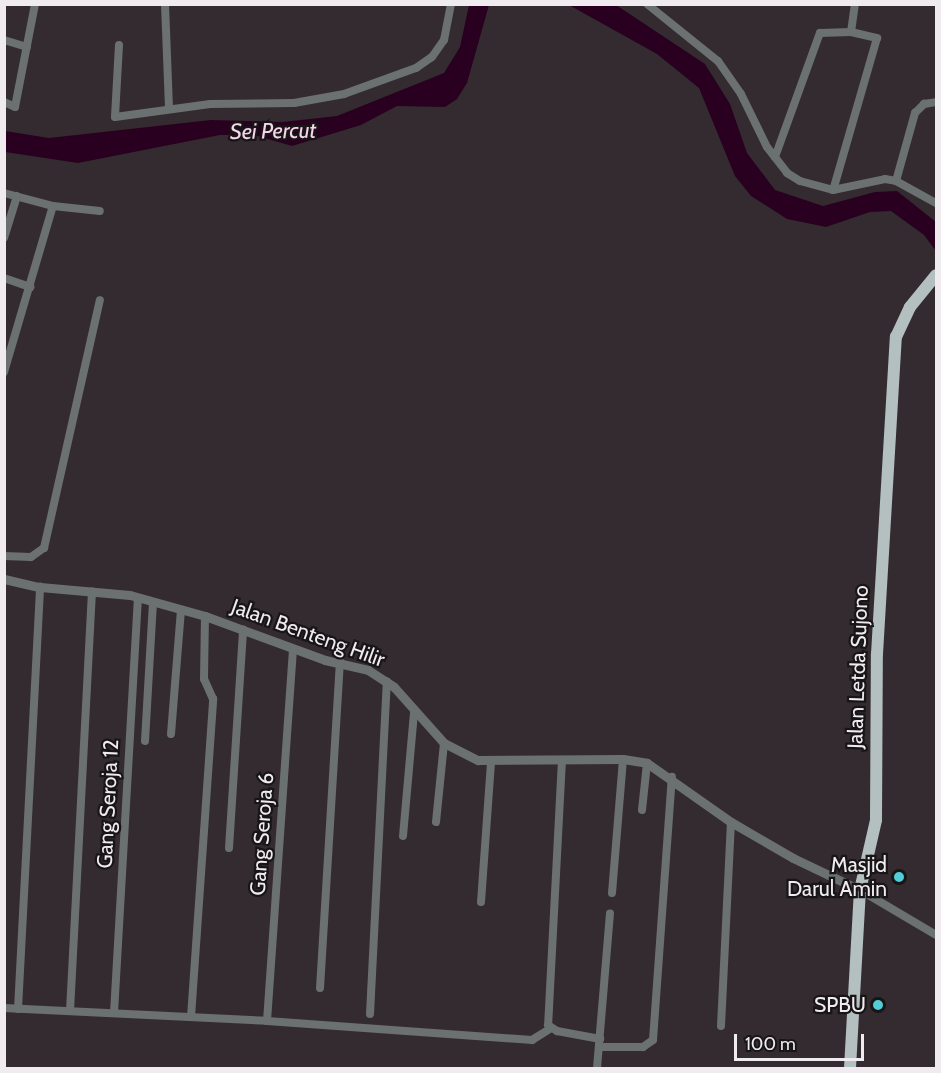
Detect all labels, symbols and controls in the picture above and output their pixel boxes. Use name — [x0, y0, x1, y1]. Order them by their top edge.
water label: Sei Percut — [230, 117, 316, 145]
street label: Jalan Letda Sujono — [843, 585, 873, 749]
street label: Jalan Benteng Hilir — [228, 594, 388, 672]
street label: Gang Seroja 12 — [92, 739, 124, 869]
street label: Gang Seroja 6 — [245, 772, 279, 896]
place label: Masjid Darul Amin — [787, 852, 887, 902]
marker: Masjid Darul Amin — [892, 870, 906, 884]
place label: SPBU — [814, 992, 866, 1018]
marker: SPBU — [871, 998, 885, 1012]
scale bar — [737, 1022, 868, 1060]
text: 100 m — [745, 1033, 796, 1055]

